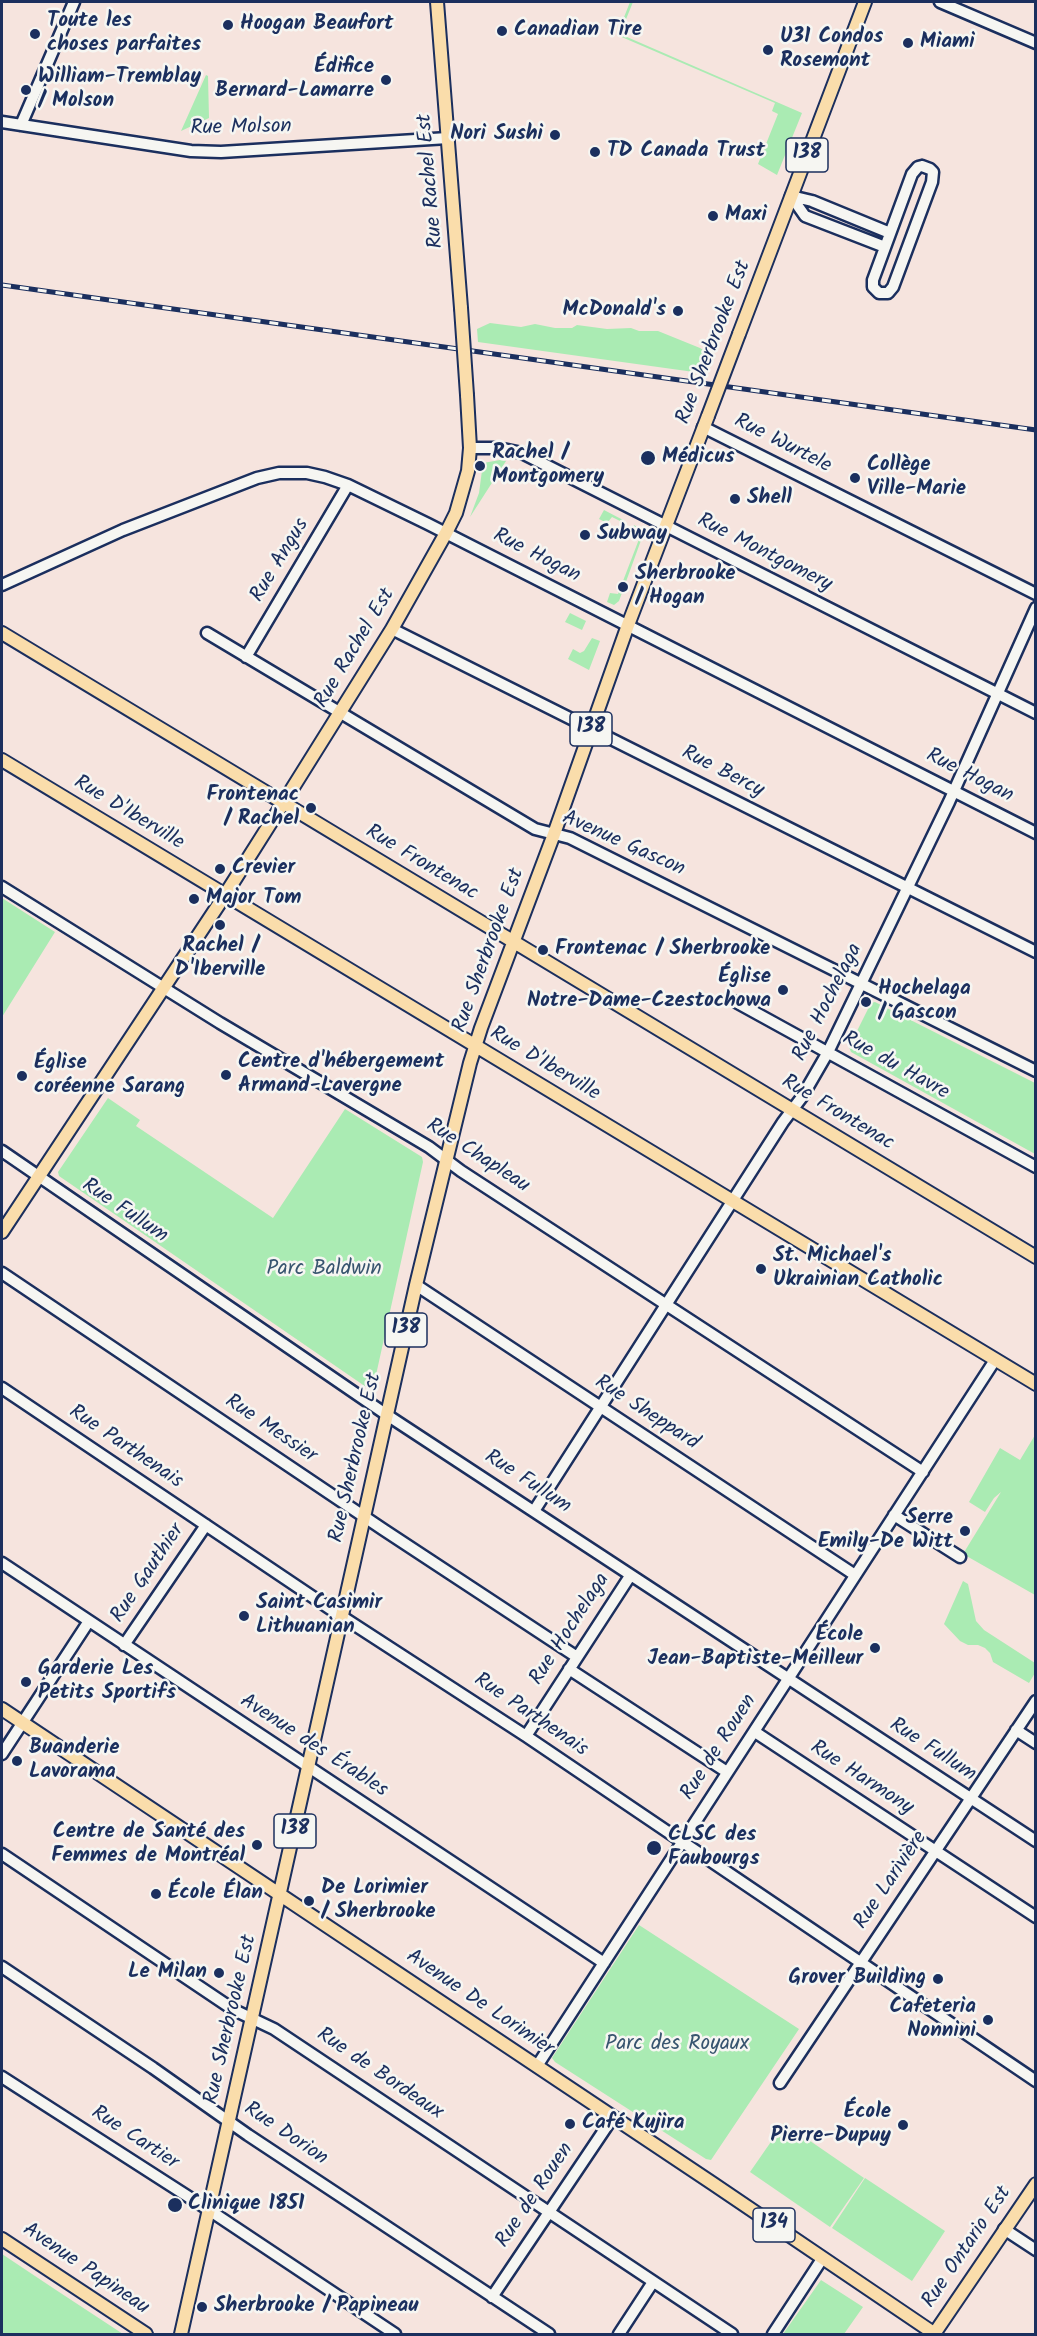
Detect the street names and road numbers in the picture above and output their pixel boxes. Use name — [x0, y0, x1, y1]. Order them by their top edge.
street label: Rue Rachel Est — [414, 112, 450, 250]
street label: Rue Molson — [190, 116, 292, 142]
road number: 138 — [786, 138, 828, 172]
street label: Rue Sherbrooke Est — [672, 258, 758, 428]
street label: Rue Wurtele — [729, 410, 835, 480]
street label: Rue Montgomery — [692, 509, 836, 599]
street label: Rue Angus — [246, 515, 316, 607]
street label: Rue Hogan — [488, 524, 584, 590]
street label: Rue Rachel Est — [310, 585, 402, 713]
road number: 138 — [570, 712, 612, 746]
street label: Rue Bercy — [677, 742, 767, 804]
street label: Rue Hogan — [921, 744, 1017, 810]
street label: Rue D'Iberville — [68, 771, 188, 857]
street label: Avenue Gascon — [558, 807, 688, 883]
street label: Rue Frontenac — [360, 821, 482, 907]
street label: Rue Sherbrooke Est — [449, 865, 531, 1037]
street label: Rue Hochelaga — [789, 940, 869, 1066]
street label: Rue D'Iberville — [484, 1022, 604, 1108]
street label: Rue du Havre — [837, 1027, 953, 1107]
street label: Rue Frontenac — [776, 1071, 898, 1157]
street label: Rue Chapleau — [420, 1114, 534, 1200]
street label: Rue Fullum — [76, 1174, 172, 1250]
road number: 138 — [385, 1313, 427, 1347]
street label: Rue Sherbrooke Est — [325, 1371, 389, 1545]
street label: Rue Sheppard — [589, 1371, 703, 1457]
street label: Rue Messier — [219, 1390, 321, 1470]
street label: Rue Parthenais — [63, 1401, 187, 1495]
street label: Rue Fullum — [479, 1446, 575, 1520]
street label: Rue Gauthier — [107, 1520, 191, 1628]
street label: Rue Hochelaga — [525, 1569, 617, 1691]
street label: Rue Parthenais — [468, 1669, 592, 1763]
street label: Avenue des Érables — [234, 1690, 392, 1804]
street label: Rue de Rouen — [676, 1690, 764, 1806]
street label: Rue Fullum — [884, 1714, 980, 1788]
street label: Rue Harmony — [804, 1736, 918, 1822]
road number: 138 — [274, 1814, 316, 1848]
street label: Rue Larivière — [850, 1827, 934, 1935]
street label: Rue Sherbrooke Est — [200, 1933, 264, 2107]
street label: Avenue De Lorimier — [400, 1945, 558, 2063]
street label: Rue de Bordeaux — [311, 2023, 447, 2127]
street label: Rue Dorion — [238, 2098, 332, 2172]
street label: Rue Cartier — [86, 2101, 182, 2177]
street label: Rue de Rouen — [492, 2139, 580, 2253]
street label: Rue Ontario Est — [918, 2182, 1018, 2314]
road number: 134 — [753, 2208, 795, 2242]
street label: Avenue Papineau — [17, 2218, 153, 2322]

